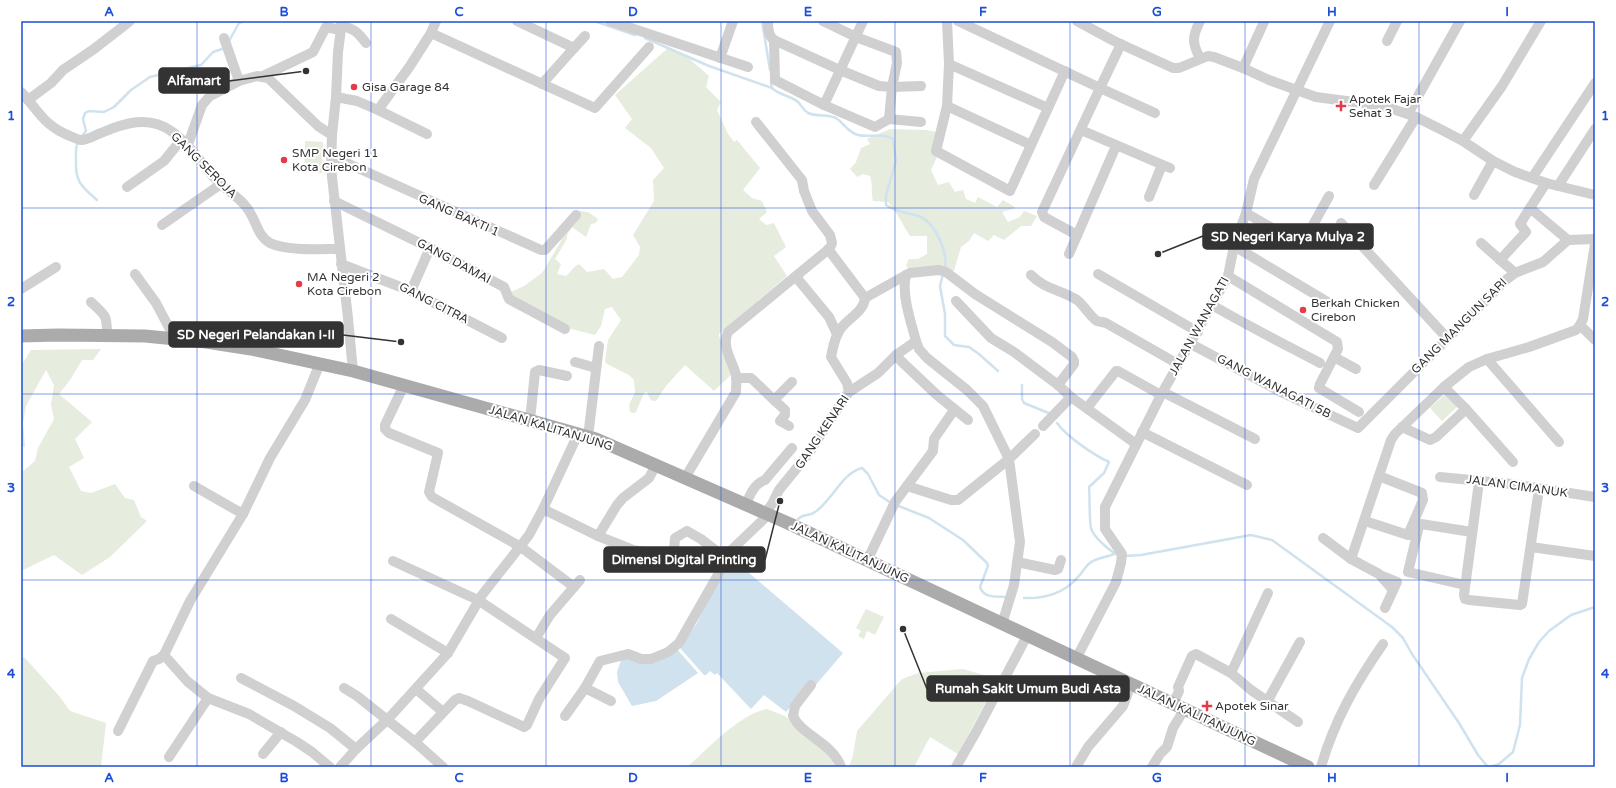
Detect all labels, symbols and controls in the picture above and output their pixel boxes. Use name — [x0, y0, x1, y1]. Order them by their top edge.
text: A — [104, 4, 114, 20]
text: B — [279, 4, 289, 20]
text: C — [454, 4, 464, 20]
text: D — [628, 4, 638, 20]
text: E — [804, 4, 812, 20]
text: F — [979, 4, 987, 20]
text: G — [1152, 4, 1162, 20]
text: H — [1327, 4, 1337, 20]
text: I — [1505, 4, 1509, 20]
callout: Alfamart — [159, 68, 229, 93]
text: Alfamart — [167, 73, 221, 89]
place label: Gisa Garage 84 — [362, 80, 450, 94]
marker: Gisa Garage 84 — [349, 82, 359, 92]
place label: Apotek Fajar Sehat 3 — [1349, 92, 1422, 120]
marker: Apotek Fajar Sehat 3 — [1336, 101, 1346, 111]
text: 1 — [7, 108, 15, 124]
text: 1 — [1601, 108, 1609, 124]
street label: GANG SEROJA — [168, 129, 240, 201]
place label: SMP Negeri 11 Kota Cirebon — [292, 146, 379, 174]
marker: SMP Negeri 11 Kota Cirebon — [279, 155, 289, 165]
street label: GANG BAKTI 1 — [417, 191, 501, 239]
callout: SD Negeri Karya Mulya 2 — [1203, 224, 1373, 249]
text: SD Negeri Karya Mulya 2 — [1211, 229, 1365, 245]
street label: GANG DAMAI — [415, 236, 493, 286]
place label: MA Negeri 2 Kota Cirebon — [307, 270, 381, 298]
street label: JALAN WANAGATI — [1166, 274, 1232, 378]
street label: GANG MANGUN SARI — [1408, 275, 1510, 377]
marker: MA Negeri 2 Kota Cirebon — [294, 279, 304, 289]
street label: GANG CITRA — [397, 279, 471, 327]
text: 2 — [7, 294, 15, 310]
text: 2 — [1601, 294, 1609, 310]
place label: Berkah Chicken Cirebon — [1311, 296, 1400, 324]
marker: Berkah Chicken Cirebon — [1298, 305, 1308, 315]
callout: SD Negeri Pelandakan I-II — [169, 322, 343, 347]
text: SD Negeri Pelandakan I-II — [177, 327, 335, 343]
street label: GANG WANAGATI 5B — [1215, 351, 1333, 421]
street label: GANG KENARI — [792, 392, 852, 472]
street label: JALAN KALITANJUNG — [487, 403, 615, 453]
street label: JALAN CIMANUK — [1466, 472, 1568, 500]
text: 3 — [7, 480, 15, 496]
text: 3 — [1601, 480, 1609, 496]
street label: JALAN KALITANJUNG — [789, 518, 911, 586]
callout: Dimensi Digital Printing — [604, 547, 765, 572]
text: Dimensi Digital Printing — [611, 552, 757, 568]
text: 4 — [7, 666, 16, 682]
text: 4 — [1601, 666, 1610, 682]
callout: Rumah Sakit Umum Budi Asta — [927, 676, 1129, 701]
text: Rumah Sakit Umum Budi Asta — [935, 681, 1121, 697]
street label: JALAN KALITANJUNG — [1136, 681, 1258, 749]
place label: Apotek Sinar — [1215, 699, 1289, 713]
marker: Apotek Sinar — [1202, 701, 1212, 711]
text: A — [104, 770, 114, 786]
text: B — [279, 770, 289, 786]
text: C — [454, 770, 464, 786]
text: D — [628, 770, 638, 786]
text: E — [804, 770, 812, 786]
text: F — [979, 770, 987, 786]
text: G — [1152, 770, 1162, 786]
text: H — [1327, 770, 1337, 786]
text: I — [1505, 770, 1509, 786]

